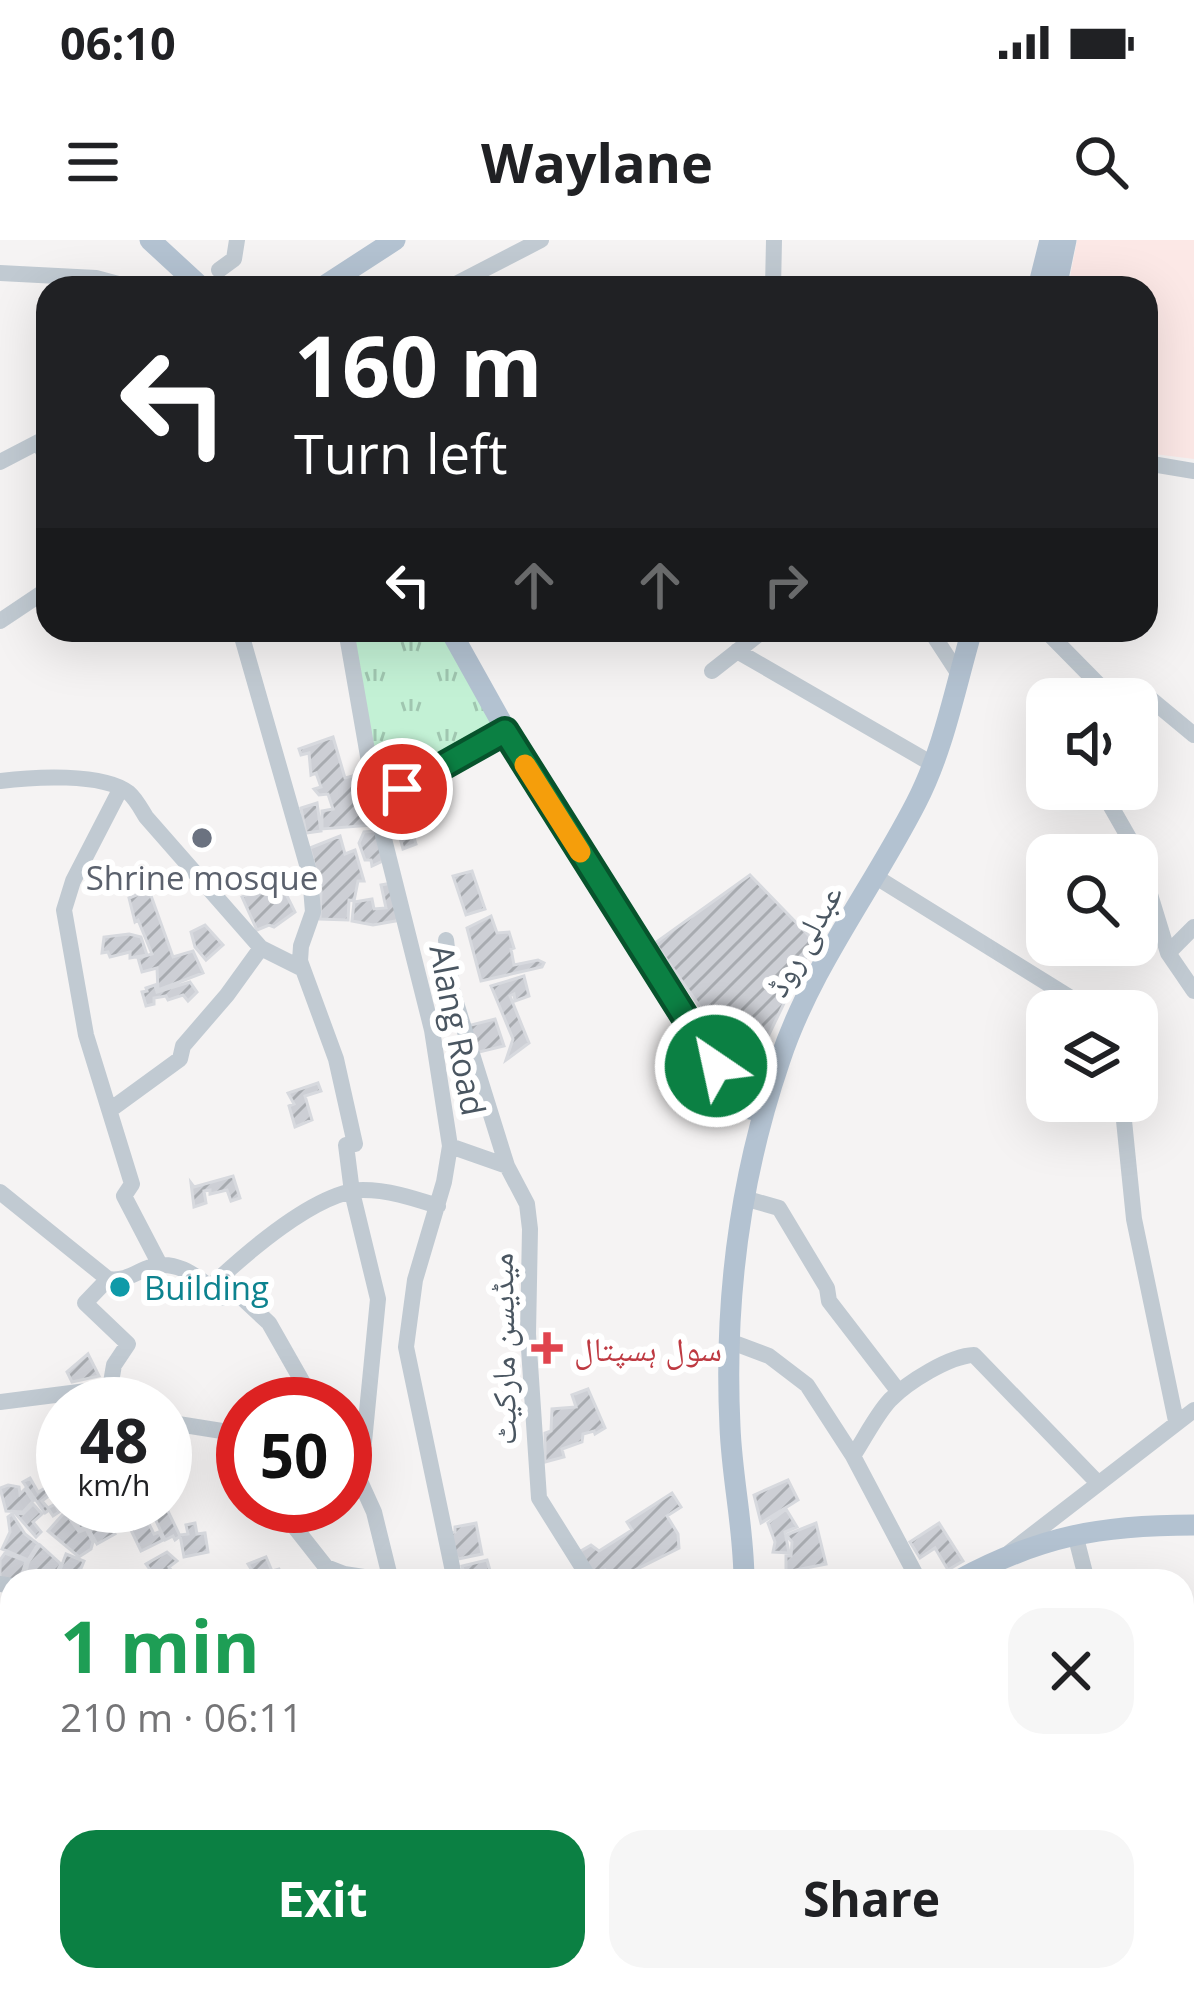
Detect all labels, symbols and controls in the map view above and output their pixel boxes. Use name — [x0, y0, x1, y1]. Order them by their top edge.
text: 06:10 — [60, 12, 176, 73]
text: Waylane — [481, 125, 713, 199]
icon: menu — [60, 129, 126, 195]
icon: search — [1068, 129, 1134, 195]
text: 160 m — [294, 307, 542, 422]
icon: left — [96, 324, 252, 480]
text: Turn left — [294, 416, 507, 490]
icon: left — [375, 552, 441, 618]
icon: ahead — [501, 552, 567, 618]
icon: ahead — [627, 552, 693, 618]
icon: right — [753, 552, 819, 618]
map controls — [1026, 678, 1158, 1122]
button: sound — [1026, 678, 1158, 810]
pin — [351, 738, 453, 840]
icon: arrive — [369, 756, 435, 822]
marker: Shrine mosque — [189, 825, 215, 851]
button: search — [1026, 834, 1158, 966]
place label: Shrine mosque — [86, 855, 318, 900]
street label: عبدلی روڈ — [754, 876, 852, 1004]
street label: Alang Road — [419, 941, 497, 1119]
button: layers — [1026, 990, 1158, 1122]
position arrow — [653, 1003, 779, 1129]
street label: میڈیسن مارکیٹ — [478, 1252, 526, 1446]
place label: Building — [144, 1265, 269, 1310]
marker: Building — [107, 1274, 133, 1300]
place label: سول ہسپتال — [574, 1326, 722, 1371]
marker: سول ہسپتال — [531, 1332, 563, 1364]
speed limit sign: 50 — [216, 1377, 372, 1533]
text: 48 — [80, 1399, 148, 1481]
text: km/h — [78, 1464, 150, 1505]
text: 1 min — [60, 1596, 260, 1694]
button: close — [1008, 1608, 1134, 1734]
text: 210 m · 06:11 — [60, 1690, 303, 1743]
button: Exit — [60, 1830, 585, 1968]
button: Share — [609, 1830, 1134, 1968]

